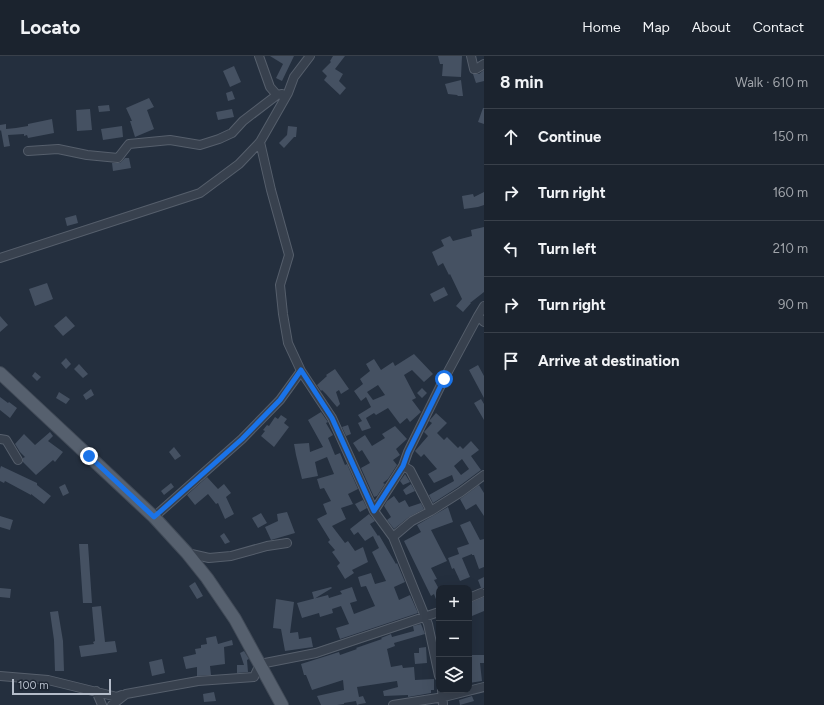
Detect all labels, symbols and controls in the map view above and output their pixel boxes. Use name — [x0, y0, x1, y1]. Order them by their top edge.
text: Locato — [20, 16, 80, 39]
text: Home — [582, 19, 621, 36]
text: Map — [643, 19, 670, 36]
text: About — [692, 19, 731, 36]
text: Contact — [753, 19, 804, 36]
text: 8 min — [500, 72, 543, 92]
text: Walk · 610 m — [735, 75, 808, 90]
icon: ahead — [500, 126, 522, 148]
text: Continue — [538, 128, 601, 146]
text: 150 m — [773, 129, 808, 144]
icon: right — [500, 182, 522, 204]
text: Turn right — [538, 184, 606, 202]
text: 160 m — [773, 185, 808, 200]
icon: left — [500, 238, 522, 260]
text: Turn left — [538, 240, 596, 258]
text: 210 m — [773, 241, 808, 256]
icon: right — [500, 294, 522, 316]
text: Turn right — [538, 296, 606, 314]
text: 90 m — [778, 297, 808, 312]
icon: arrive — [500, 350, 522, 372]
text: Arrive at destination — [538, 352, 679, 370]
route start — [435, 370, 453, 388]
route end — [80, 447, 98, 465]
map controls — [436, 585, 472, 693]
button: + — [436, 585, 472, 621]
button: − — [436, 621, 472, 657]
button: layers — [436, 657, 472, 693]
scale bar — [12, 677, 111, 696]
text: 100 m — [18, 679, 49, 692]

